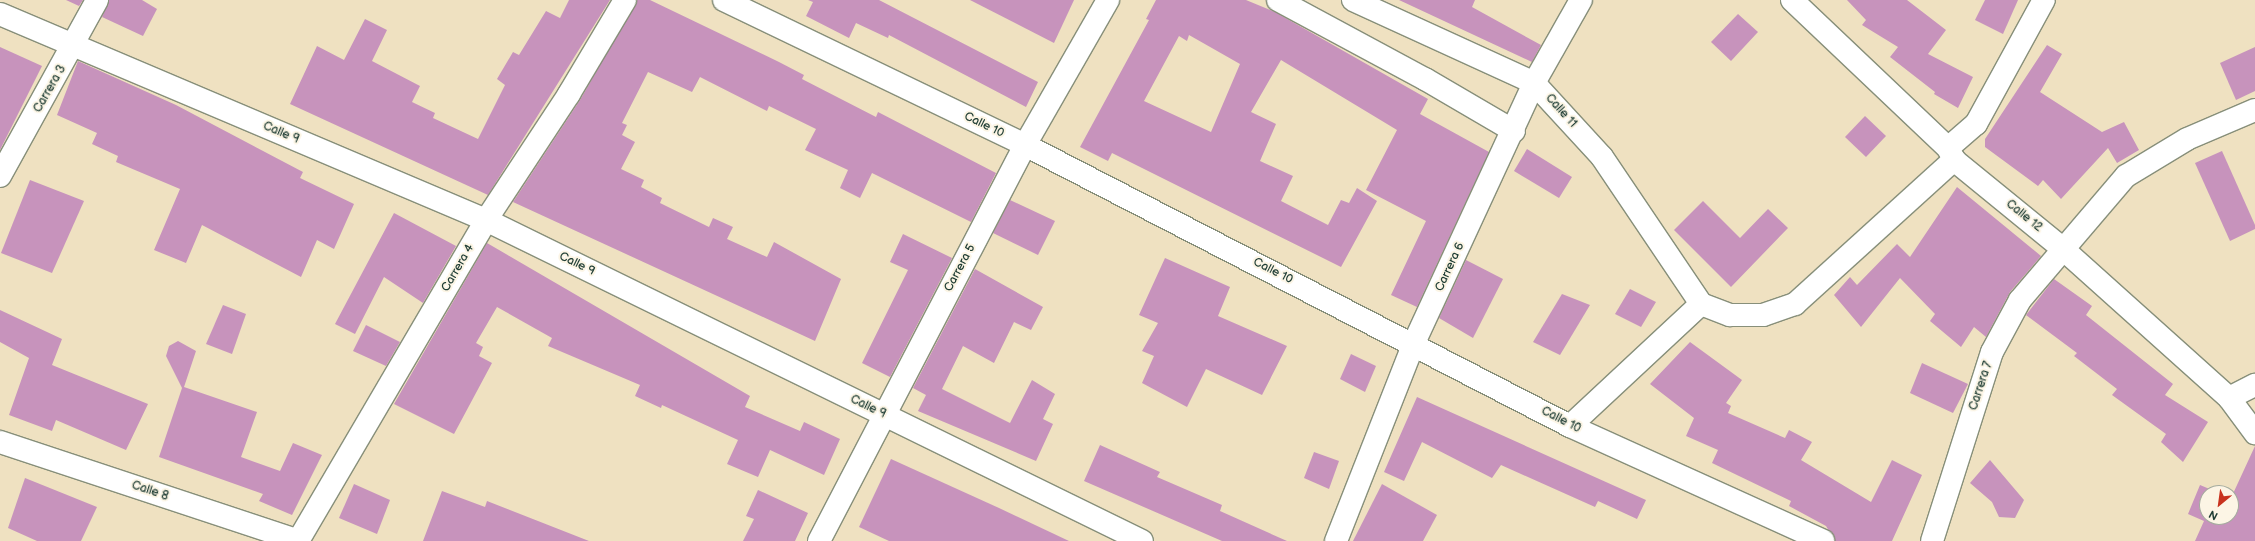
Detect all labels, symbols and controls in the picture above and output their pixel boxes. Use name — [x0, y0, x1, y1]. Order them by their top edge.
street label: Carrera 3 — [31, 63, 69, 115]
street label: Calle 11 — [1542, 91, 1580, 131]
street label: Calle 10 — [962, 109, 1006, 141]
street label: Calle 9 — [261, 119, 301, 147]
street label: Calle 12 — [2003, 197, 2045, 235]
street label: Carrera 6 — [1432, 240, 1468, 294]
street label: Carrera 4 — [439, 242, 477, 294]
street label: Carrera 5 — [941, 242, 979, 294]
street label: Calle 9 — [557, 249, 597, 279]
street label: Calle 10 — [1251, 255, 1295, 287]
street label: Carrera 7 — [1966, 360, 1996, 412]
street label: Calle 9 — [848, 392, 888, 422]
street label: Calle 10 — [1539, 404, 1583, 436]
street label: Calle 8 — [130, 478, 170, 504]
north arrow — [2199, 485, 2239, 525]
text: N — [2207, 507, 2220, 523]

